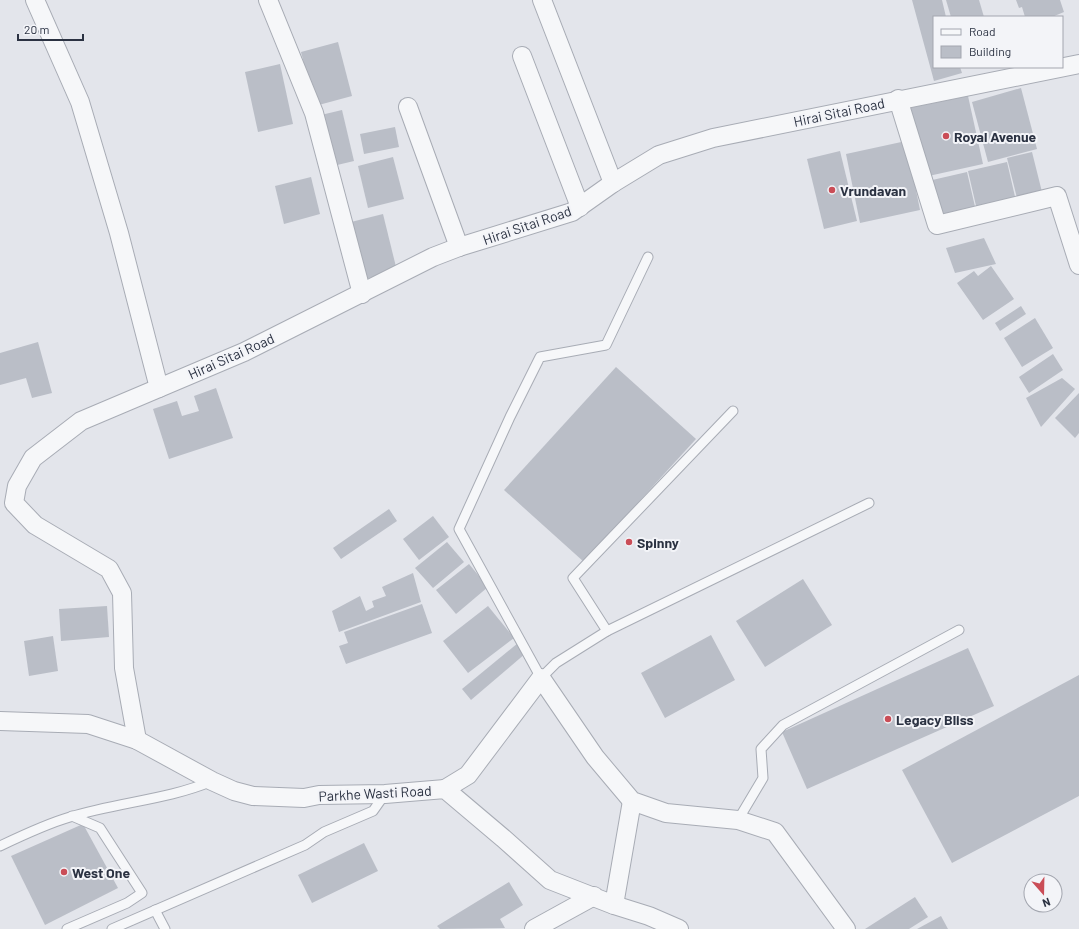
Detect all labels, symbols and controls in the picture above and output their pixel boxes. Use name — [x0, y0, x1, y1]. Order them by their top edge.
scale bar — [18, 16, 83, 42]
legend — [933, 16, 1063, 68]
text: 20 m — [24, 22, 50, 36]
text: Road — [969, 24, 996, 38]
text: Building — [969, 44, 1011, 58]
street label: Hirai Sitai Road — [792, 94, 886, 130]
place label: Royal Avenue — [954, 128, 1037, 145]
marker: Royal Avenue — [941, 131, 951, 141]
place label: Vrundavan — [840, 182, 906, 199]
marker: Vrundavan — [827, 185, 837, 195]
street label: Hirai Sitai Road — [480, 202, 574, 248]
street label: Hirai Sitai Road — [185, 329, 277, 383]
place label: Spinny — [637, 534, 679, 551]
marker: Spinny — [624, 537, 634, 547]
place label: Legacy Bliss — [896, 711, 974, 728]
marker: Legacy Bliss — [883, 714, 893, 724]
street label: Parkhe Wasti Road — [318, 782, 432, 804]
place label: West One — [72, 864, 130, 881]
marker: West One — [59, 867, 69, 877]
north arrow — [1023, 873, 1063, 913]
text: N — [1041, 896, 1052, 910]

